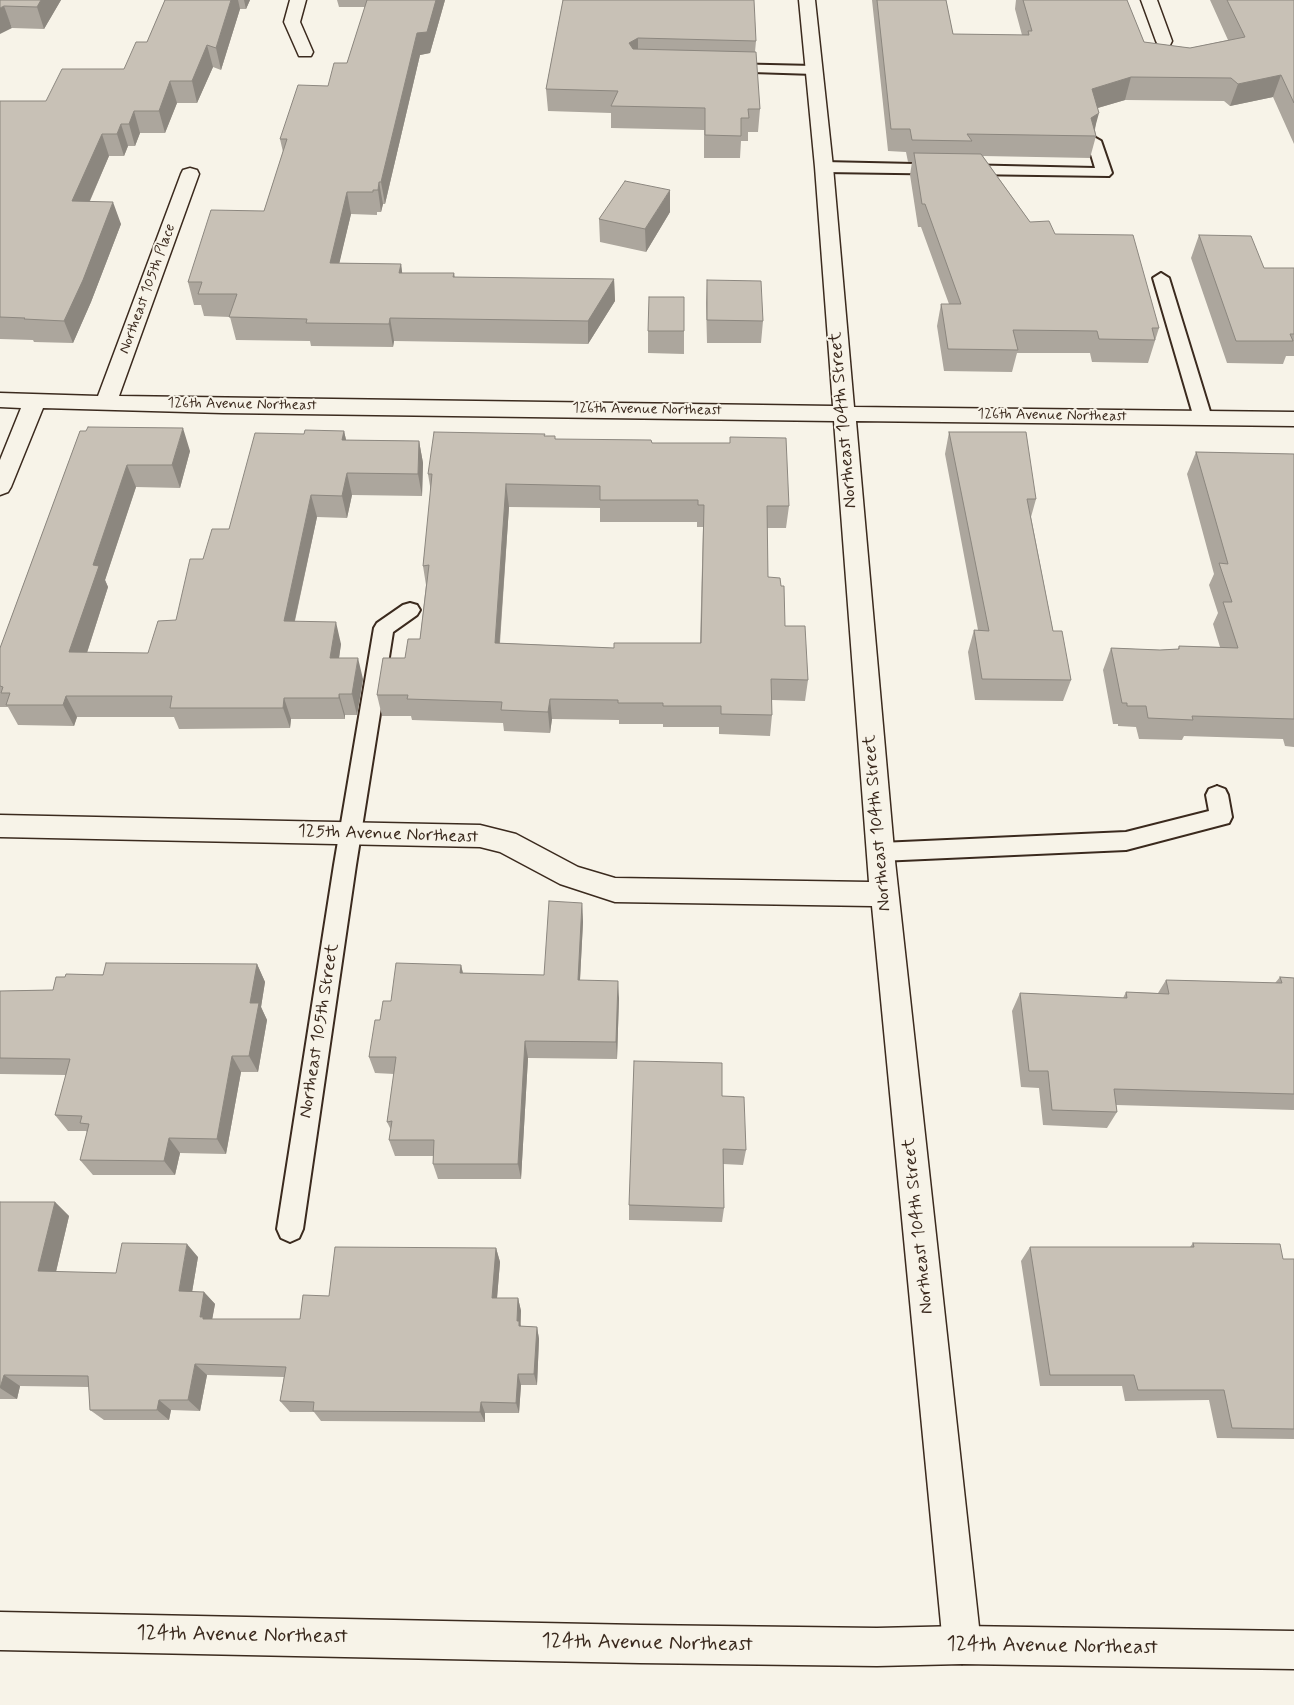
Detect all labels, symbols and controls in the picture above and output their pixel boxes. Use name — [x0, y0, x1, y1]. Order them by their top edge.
street label: Northeast 105th Place — [116, 221, 180, 357]
street label: Northeast 104th Street — [826, 331, 862, 509]
street label: 126th Avenue Northeast — [167, 395, 317, 415]
street label: 126th Avenue Northeast — [572, 400, 722, 420]
street label: 126th Avenue Northeast — [977, 406, 1127, 426]
street label: Northeast 104th Street — [860, 734, 896, 912]
street label: 125th Avenue Northeast — [297, 821, 479, 849]
street label: Northeast 105th Street — [296, 942, 344, 1120]
street label: Northeast 104th Street — [899, 1137, 939, 1315]
street label: 124th Avenue Northeast — [136, 1622, 348, 1650]
street label: 124th Avenue Northeast — [541, 1630, 753, 1658]
street label: 124th Avenue Northeast — [946, 1633, 1158, 1661]

